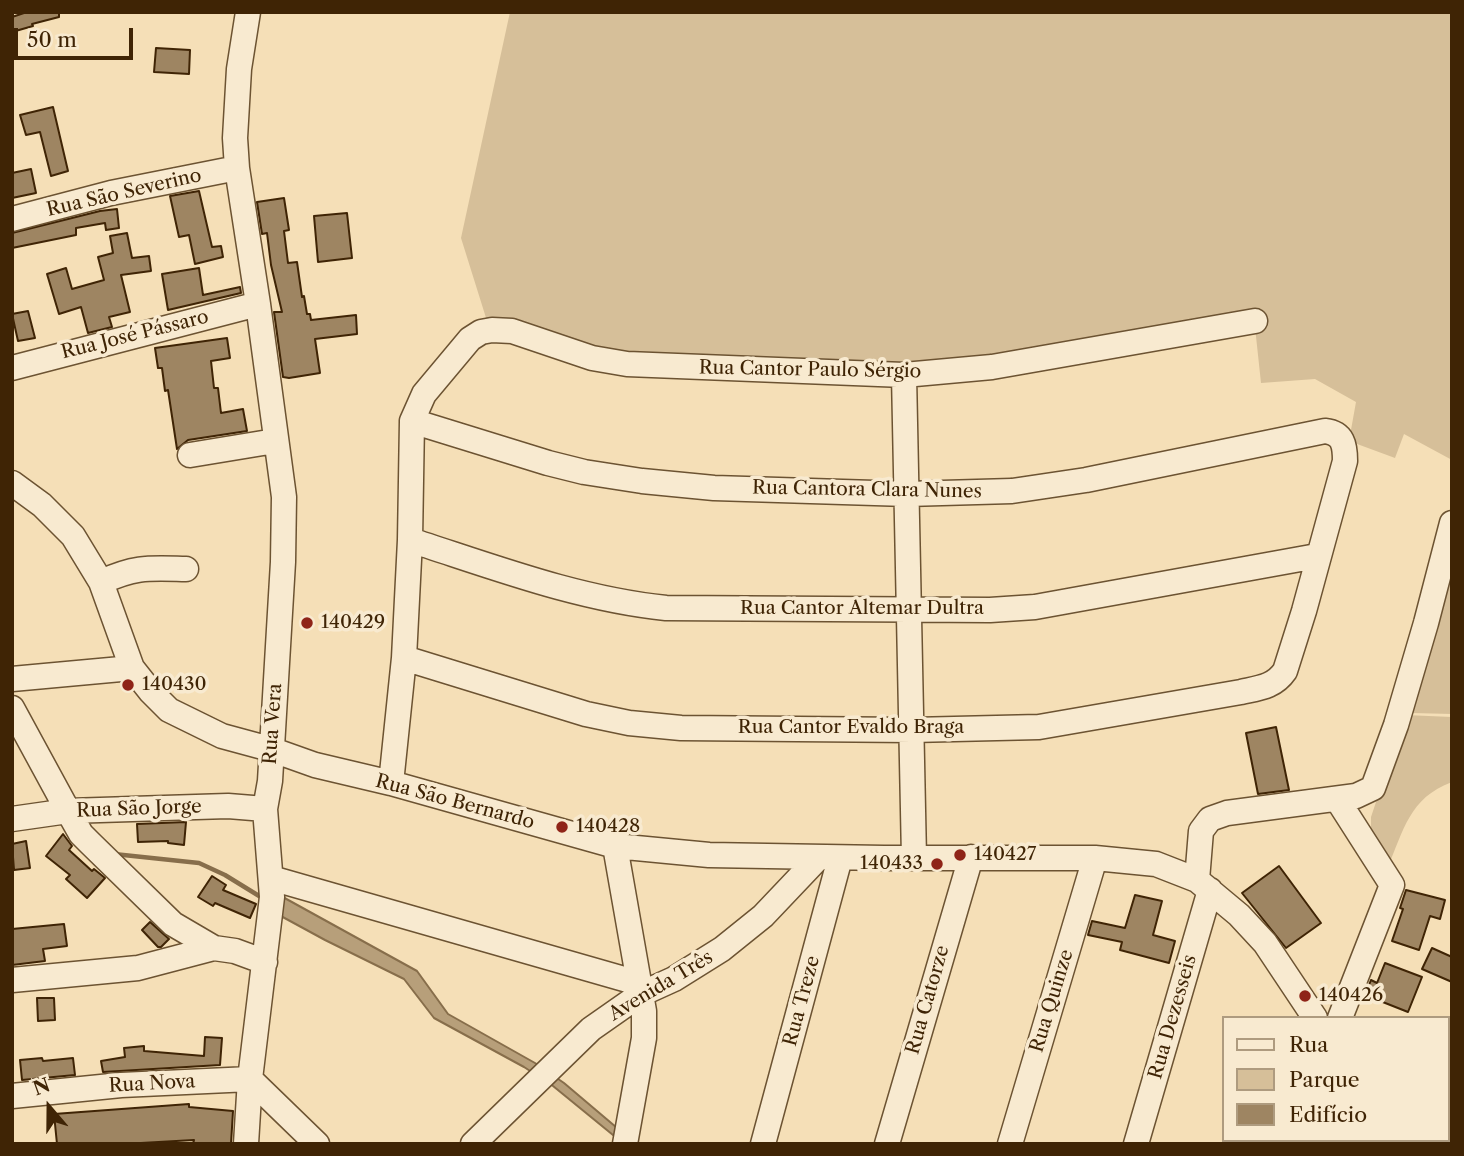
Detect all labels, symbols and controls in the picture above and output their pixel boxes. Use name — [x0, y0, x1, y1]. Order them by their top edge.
scale bar — [18, 14, 136, 58]
text: 50 m — [27, 27, 77, 52]
street label: Rua São Severino — [44, 164, 204, 222]
street label: Rua José Pássaro — [59, 306, 211, 364]
street label: Rua Cantor Paulo Sérgio — [699, 357, 921, 383]
street label: Rua Cantora Clara Nunes — [752, 477, 982, 503]
street label: Rua Cantor Altemar Dultra — [740, 598, 984, 620]
place label: 140429 — [321, 612, 385, 634]
marker: 140429 — [299, 615, 315, 631]
place label: 140430 — [142, 674, 207, 696]
marker: 140430 — [120, 677, 136, 693]
street label: Rua Vera — [259, 683, 287, 765]
street label: Rua Cantor Evaldo Braga — [738, 717, 964, 739]
street label: Rua São Bernardo — [373, 770, 537, 834]
street label: Rua São Jorge — [76, 795, 202, 823]
place label: 140428 — [576, 816, 640, 838]
marker: 140428 — [554, 819, 570, 835]
place label: 140427 — [974, 844, 1036, 866]
marker: 140427 — [952, 847, 968, 863]
place label: 140433 — [860, 853, 923, 875]
marker: 140433 — [929, 856, 945, 872]
street label: Rua Catorze — [902, 943, 954, 1057]
street label: Avenida Três — [605, 946, 717, 1026]
street label: Rua Quinze — [1026, 947, 1078, 1055]
street label: Rua Dezesseis — [1144, 952, 1202, 1082]
street label: Rua Treze — [779, 953, 825, 1049]
place label: 140426 — [1319, 985, 1383, 1007]
marker: 140426 — [1297, 988, 1313, 1004]
legend — [1222, 1016, 1450, 1142]
text: Rua — [1289, 1032, 1328, 1057]
text: Parque — [1289, 1067, 1360, 1092]
street label: Rua Nova — [108, 1070, 196, 1098]
north arrow — [14, 1072, 84, 1142]
text: N — [30, 1073, 53, 1100]
text: Edifício — [1289, 1102, 1367, 1127]

